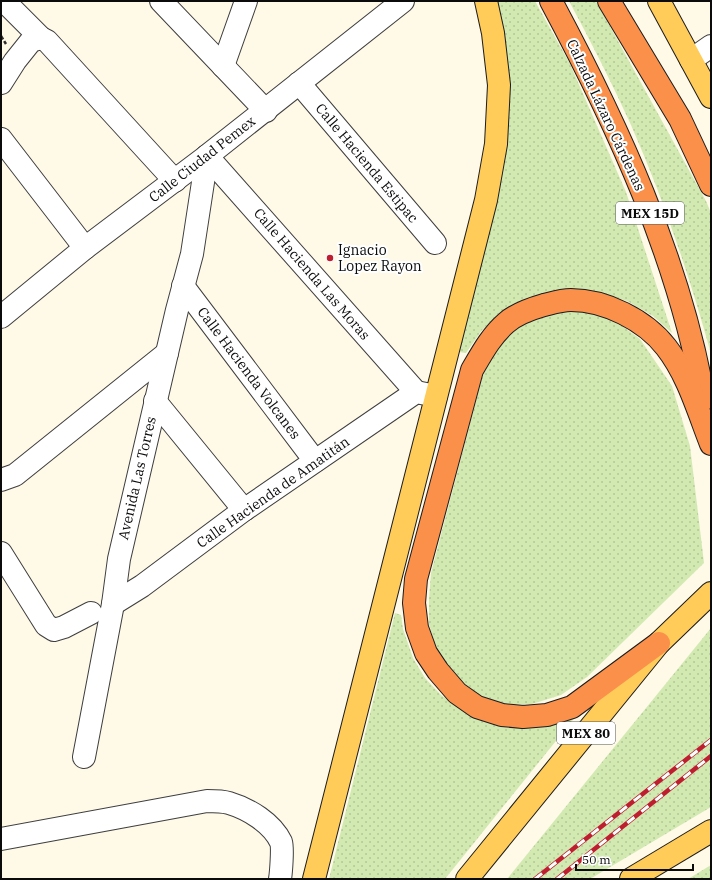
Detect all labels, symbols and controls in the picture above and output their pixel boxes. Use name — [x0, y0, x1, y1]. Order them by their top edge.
street label: Calzada Lázaro Cárdenas — [563, 36, 649, 194]
street label: Calle Hacienda Estipac — [312, 100, 422, 226]
street label: Calle Ciudad Pemex — [145, 112, 259, 206]
road number: MEX 15D — [616, 202, 684, 224]
street label: Calle Hacienda Las Moras — [250, 204, 374, 344]
place label: Ignacio Lopez Rayon — [338, 241, 422, 275]
marker: Ignacio Lopez Rayon — [325, 253, 335, 263]
street label: Calle Hacienda Volcanes — [193, 303, 305, 443]
street label: Avenida Las Torres — [114, 414, 160, 541]
street label: Calle Hacienda de Amatitán — [193, 432, 353, 552]
road number: MEX 80 — [557, 722, 615, 744]
scale bar — [576, 846, 693, 872]
text: 50 m — [582, 852, 611, 867]

